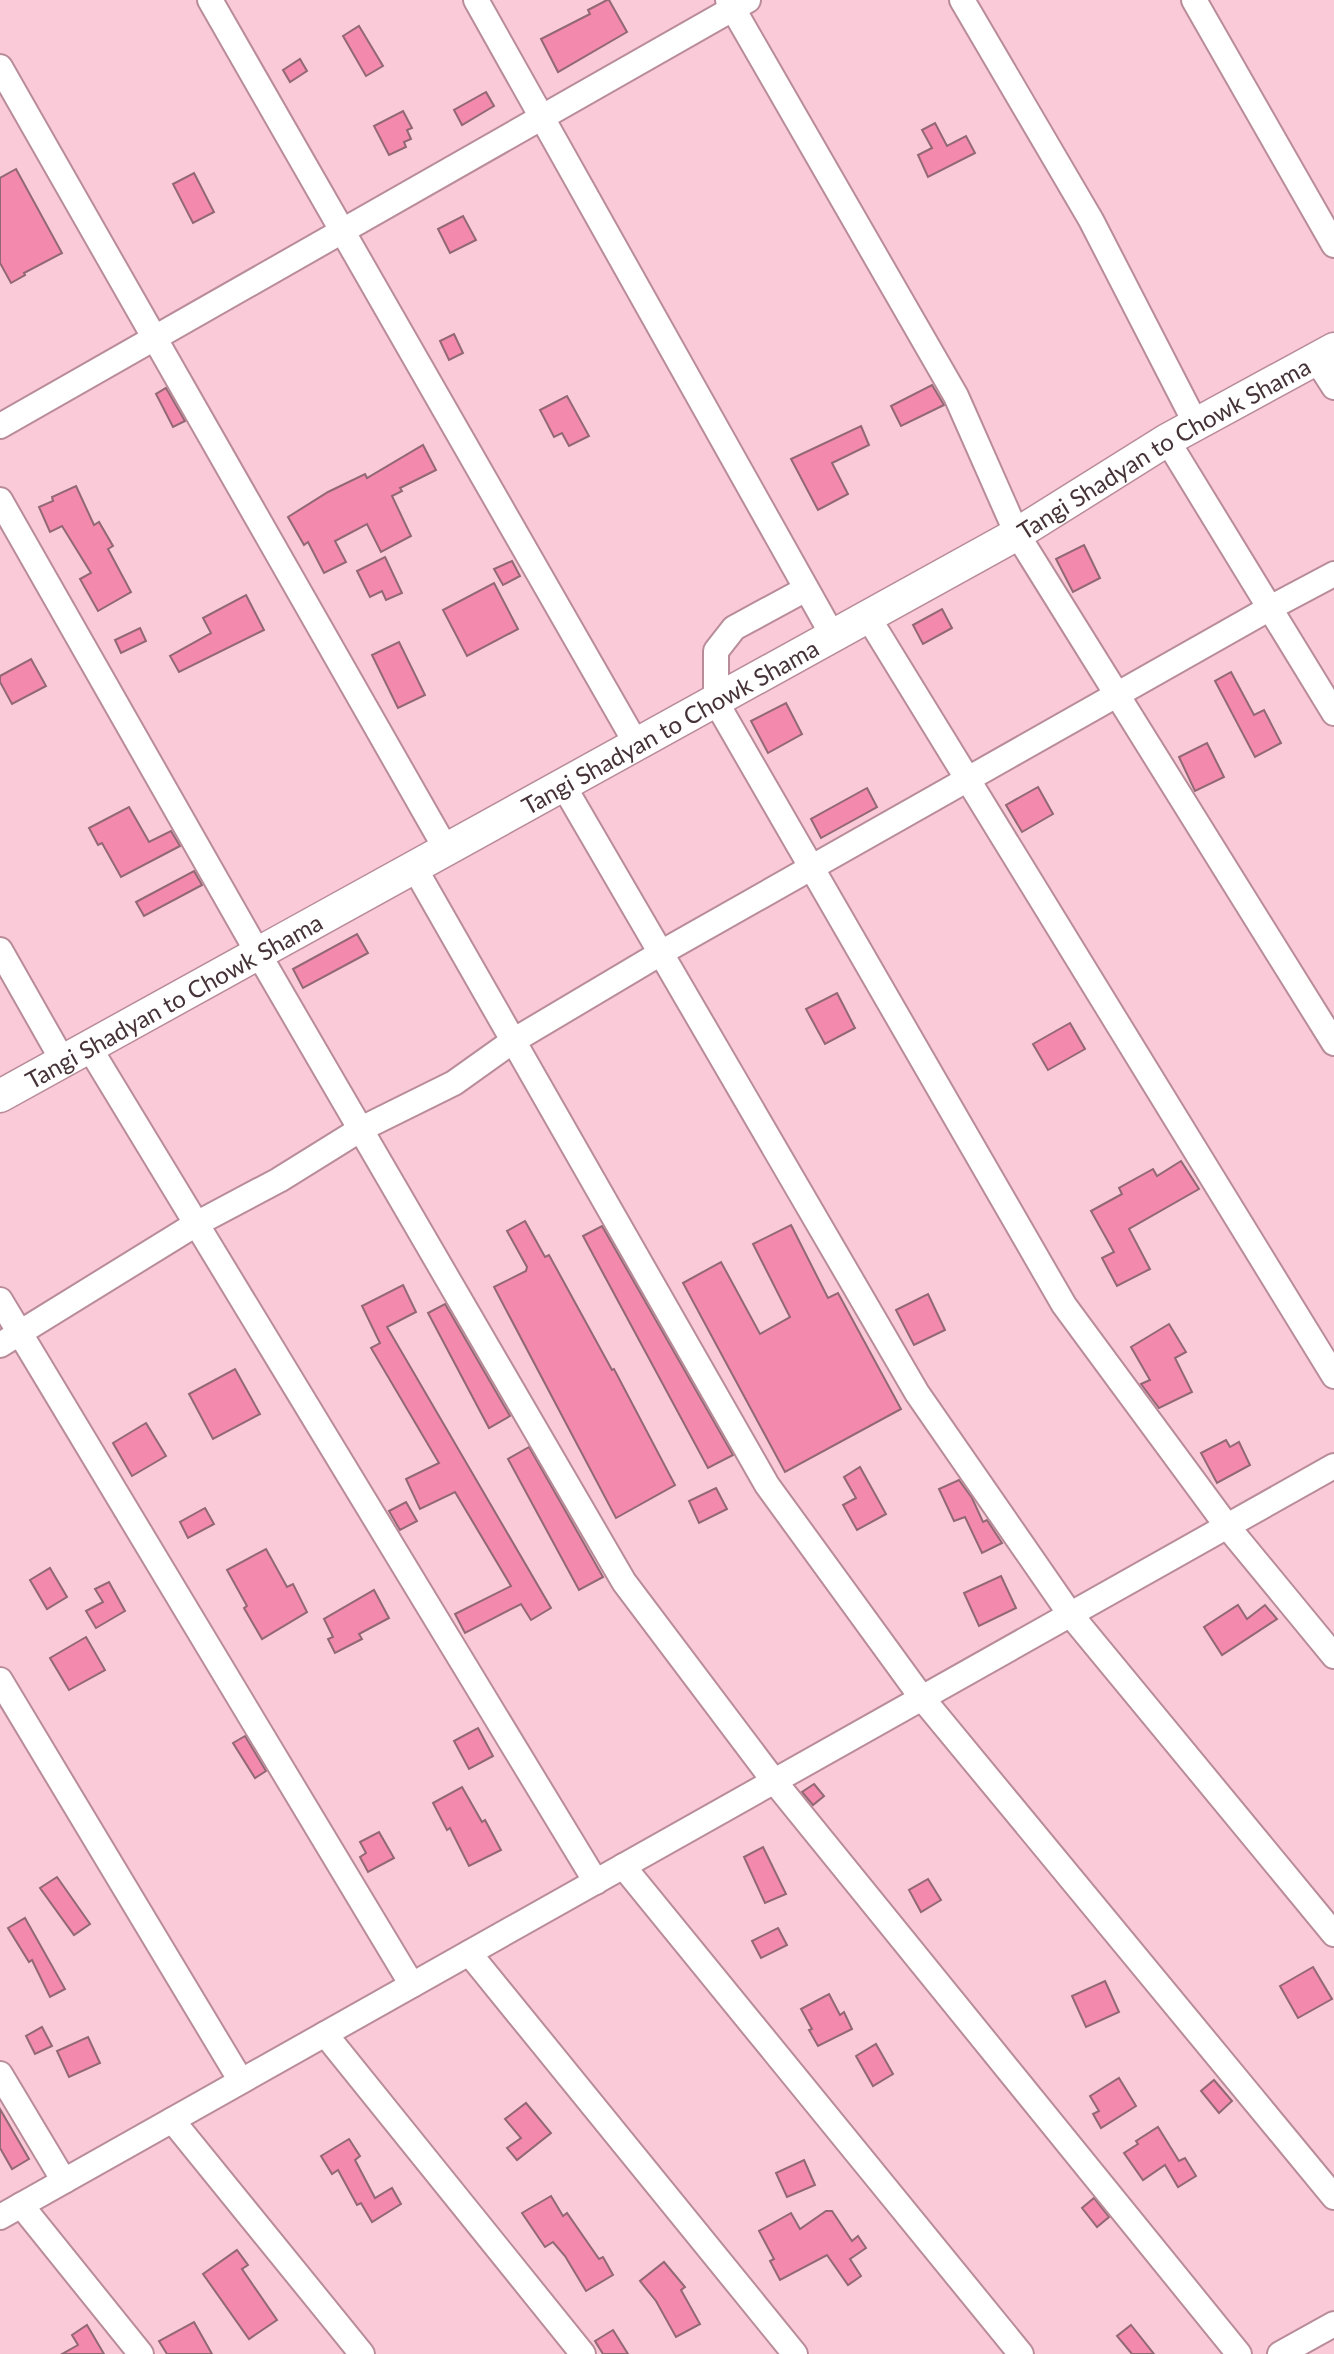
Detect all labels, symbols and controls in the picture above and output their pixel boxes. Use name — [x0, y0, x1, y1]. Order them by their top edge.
street label: Tangi Shadyan to Chowk Shama — [1012, 351, 1315, 545]
street label: Tangi Shadyan to Chowk Shama — [516, 632, 823, 820]
street label: Tangi Shadyan to Chowk Shama — [20, 907, 327, 1094]

